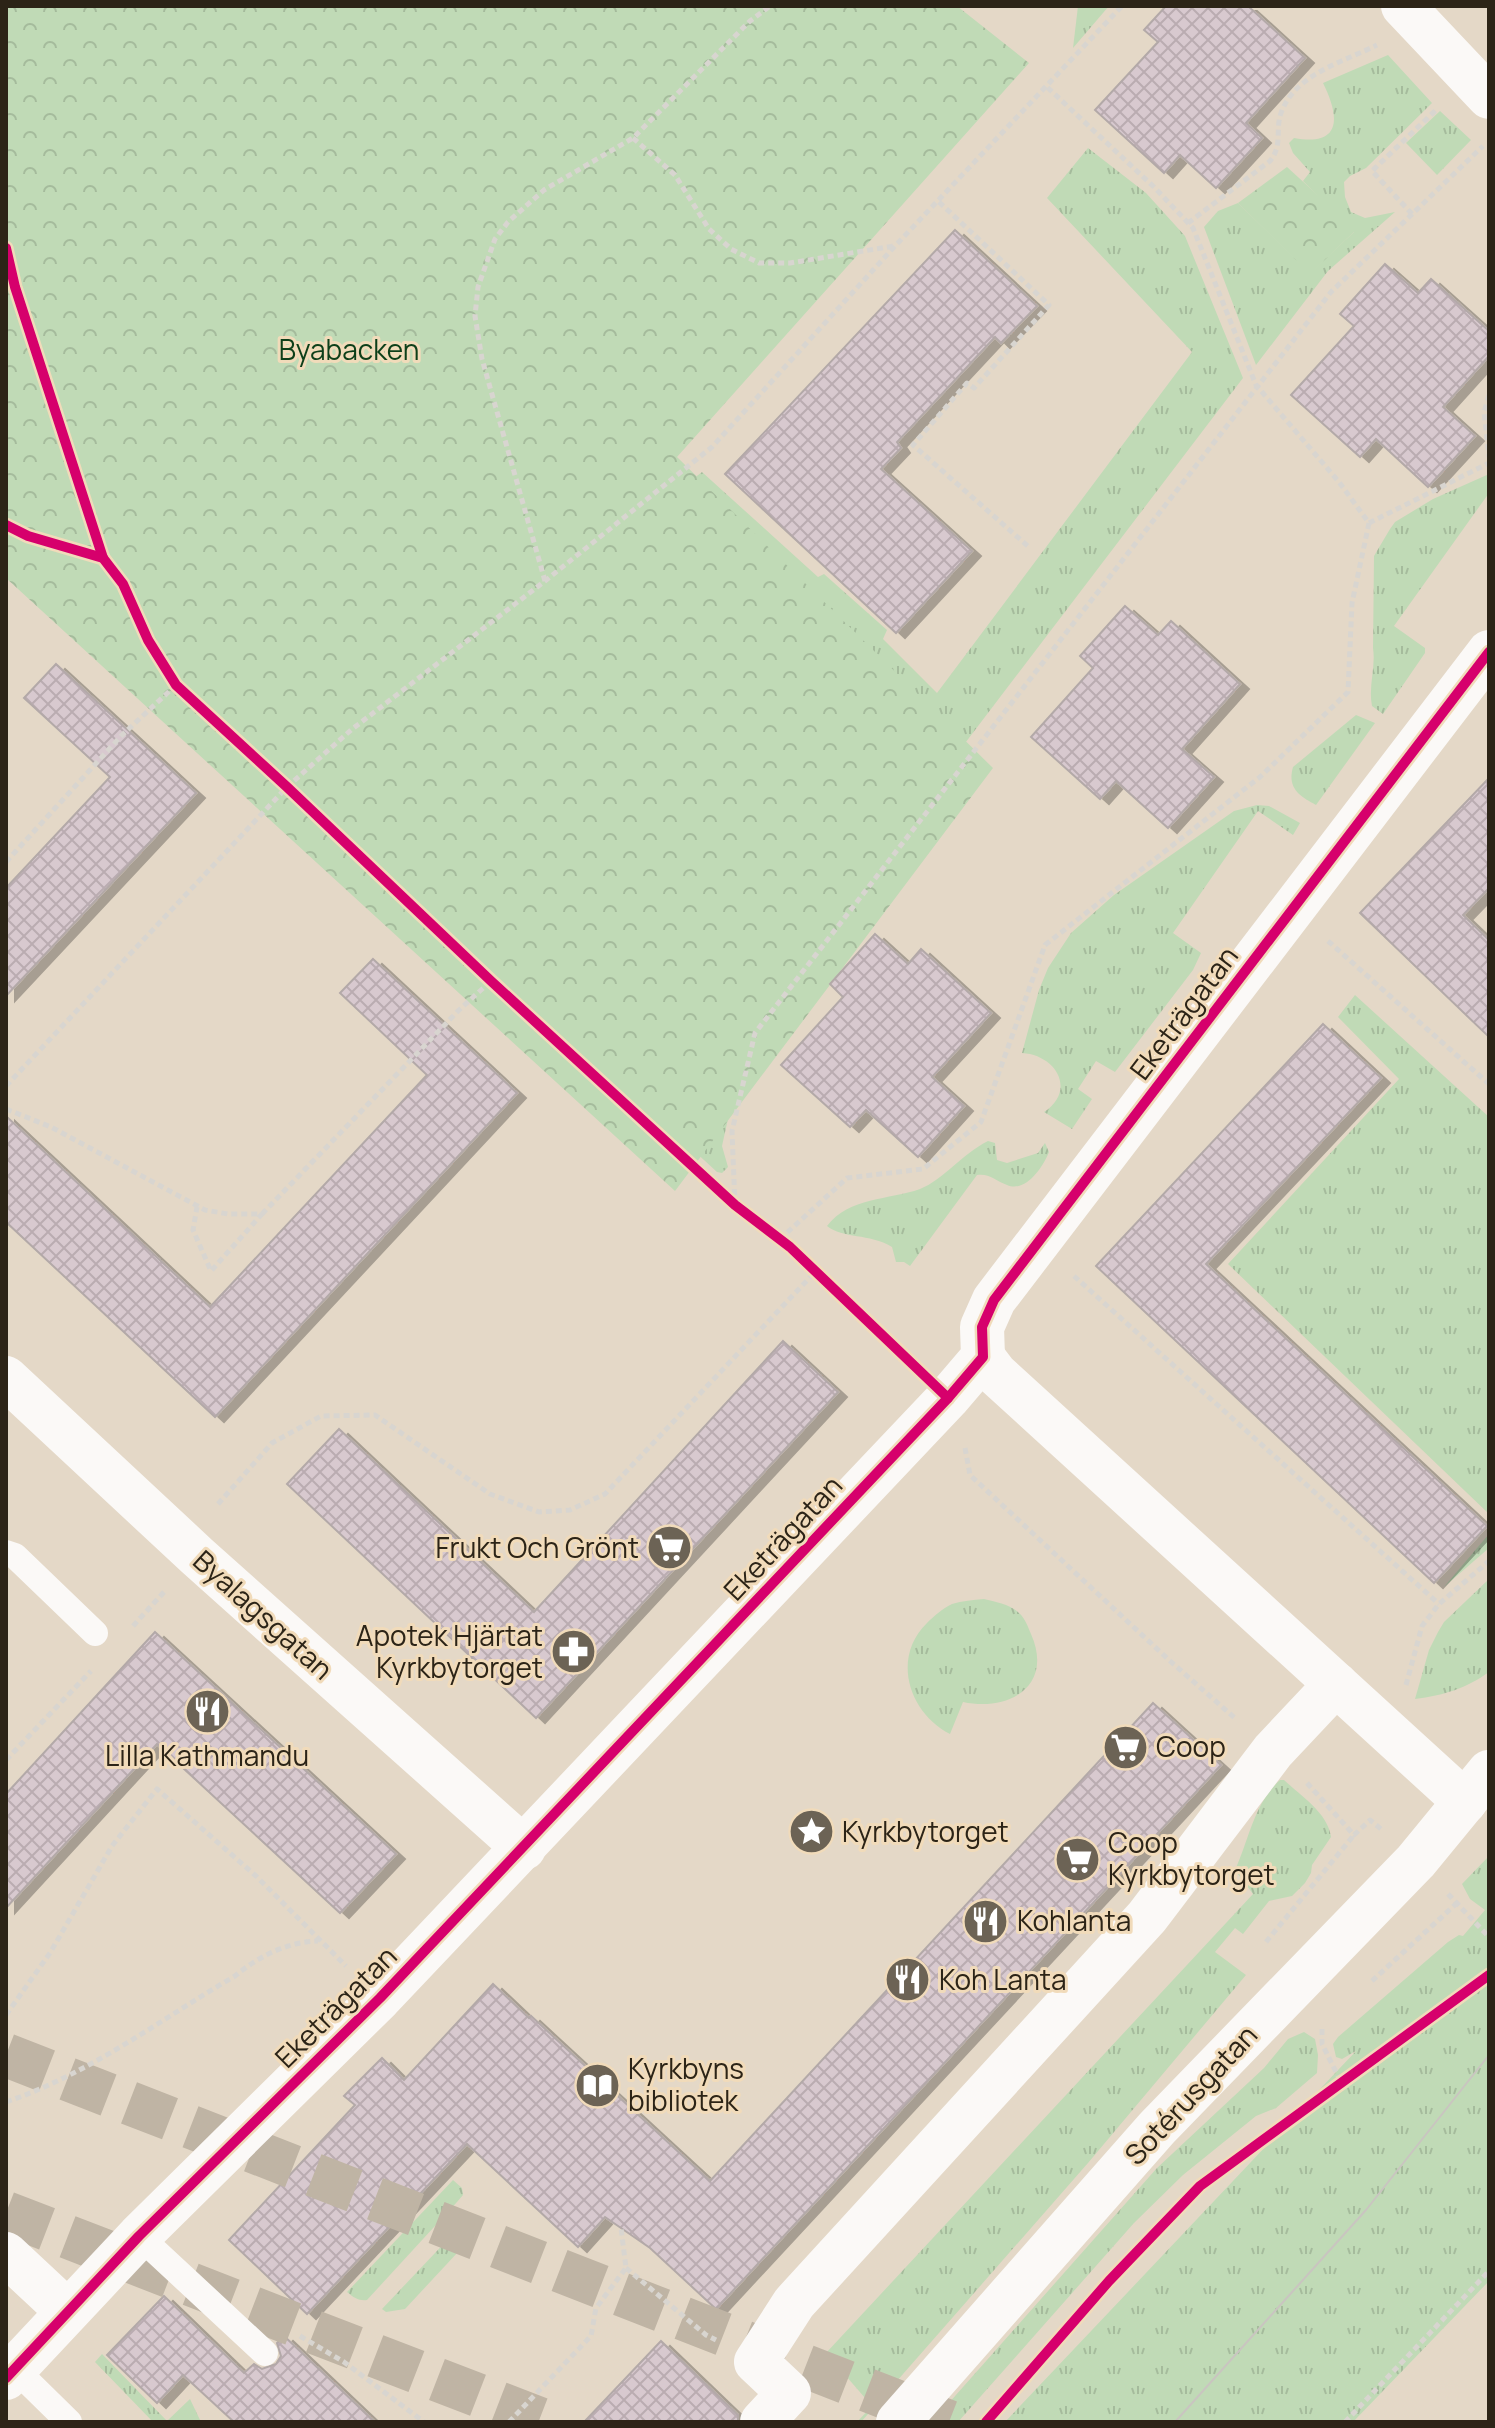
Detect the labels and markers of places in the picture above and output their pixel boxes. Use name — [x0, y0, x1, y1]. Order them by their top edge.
supermarket icon: Frukt Och Grönt — [646, 1524, 694, 1572]
place label: Frukt Och Grönt — [436, 1528, 639, 1566]
place label: Apotek Hjärtat Kyrkbytorget — [356, 1616, 543, 1686]
pharmacy icon: Apotek Hjärtat Kyrkbytorget — [550, 1628, 598, 1676]
restaurant icon: Lilla Kathmandu — [183, 1687, 231, 1735]
supermarket icon: Coop — [1101, 1723, 1149, 1771]
place label: Coop — [1156, 1727, 1226, 1765]
place label: Lilla Kathmandu — [105, 1736, 309, 1774]
place icon: Kyrkbytorget — [787, 1808, 835, 1856]
place label: Kyrkbytorget — [842, 1812, 1009, 1850]
place label: Coop Kyrkbytorget — [1108, 1823, 1275, 1893]
supermarket icon: Coop Kyrkbytorget — [1053, 1835, 1101, 1883]
restaurant icon: Kohlanta — [962, 1897, 1010, 1945]
place label: Kohlanta — [1017, 1901, 1131, 1939]
restaurant icon: Koh Lanta — [884, 1956, 932, 2004]
place label: Koh Lanta — [939, 1960, 1067, 1998]
place label: Kyrkbyns bibliotek — [628, 2049, 744, 2119]
library icon: Kyrkbyns bibliotek — [573, 2061, 621, 2109]

